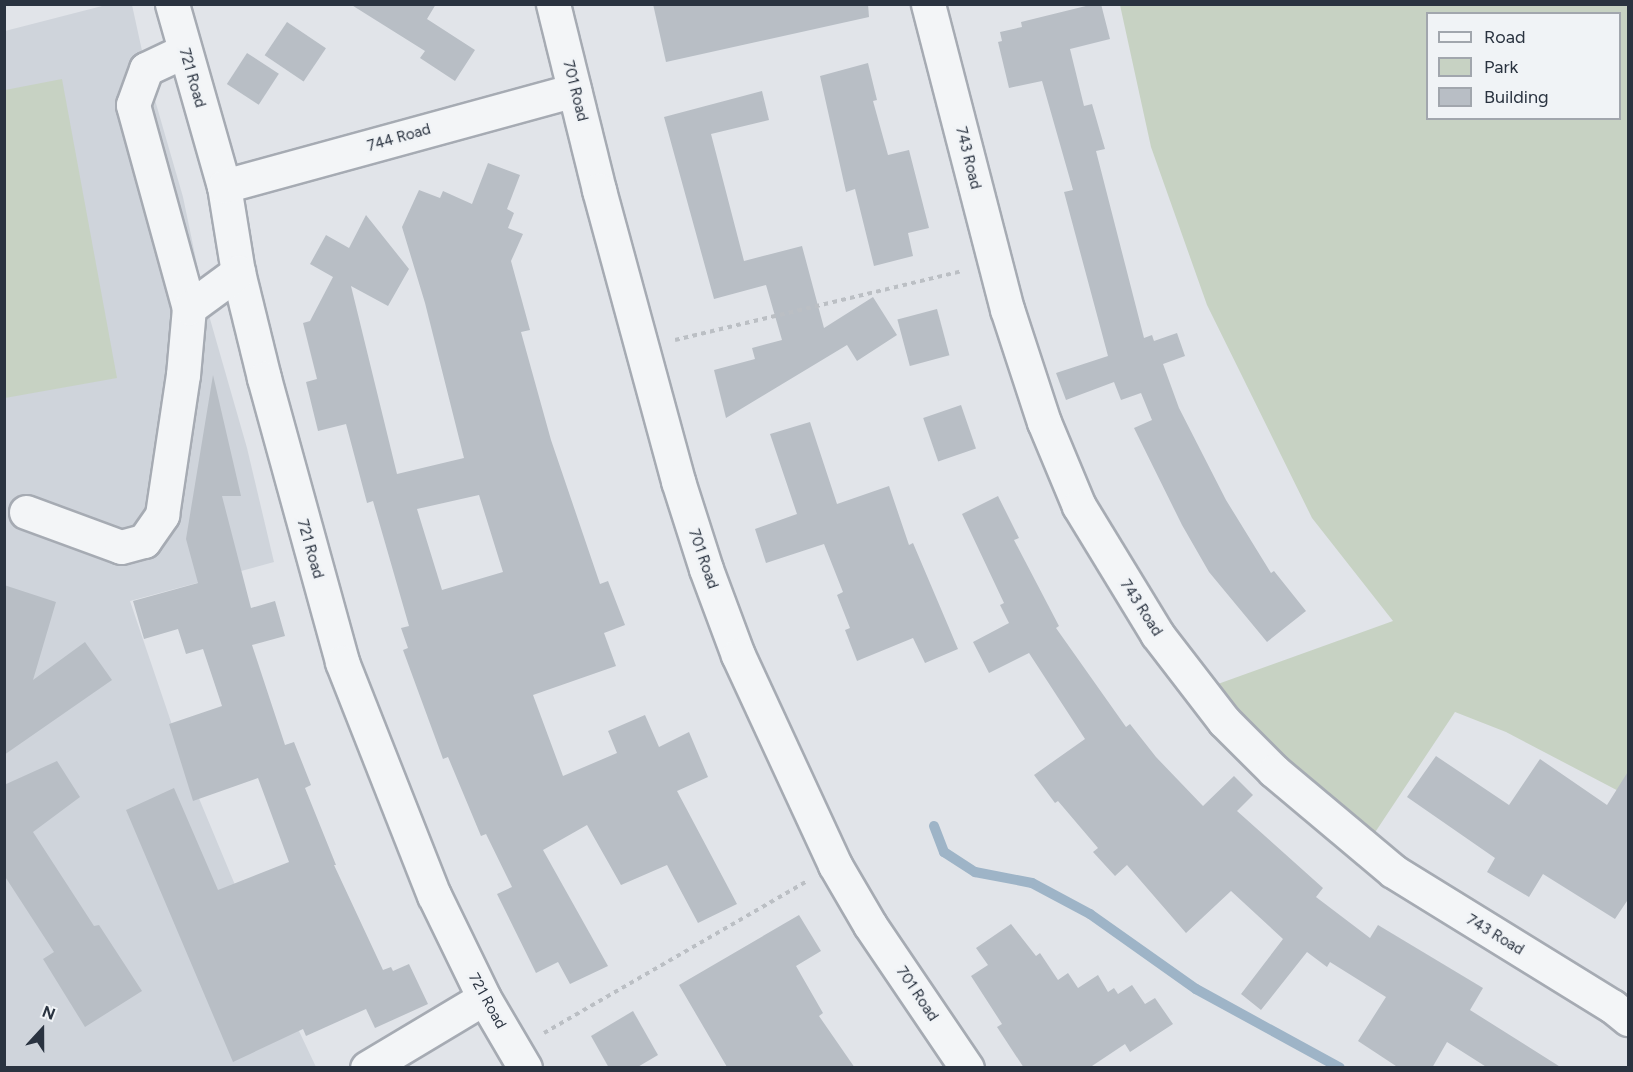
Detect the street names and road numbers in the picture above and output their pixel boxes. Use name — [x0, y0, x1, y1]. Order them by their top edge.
street label: 721 Road — [175, 46, 209, 110]
street label: 701 Road — [559, 59, 591, 123]
street label: 744 Road — [365, 120, 433, 156]
street label: 743 Road — [952, 125, 984, 191]
street label: 721 Road — [293, 517, 327, 581]
street label: 701 Road — [684, 527, 722, 591]
street label: 743 Road — [1116, 576, 1166, 640]
street label: 743 Road — [1463, 911, 1527, 959]
street label: 701 Road — [892, 963, 942, 1025]
street label: 721 Road — [464, 970, 510, 1032]

